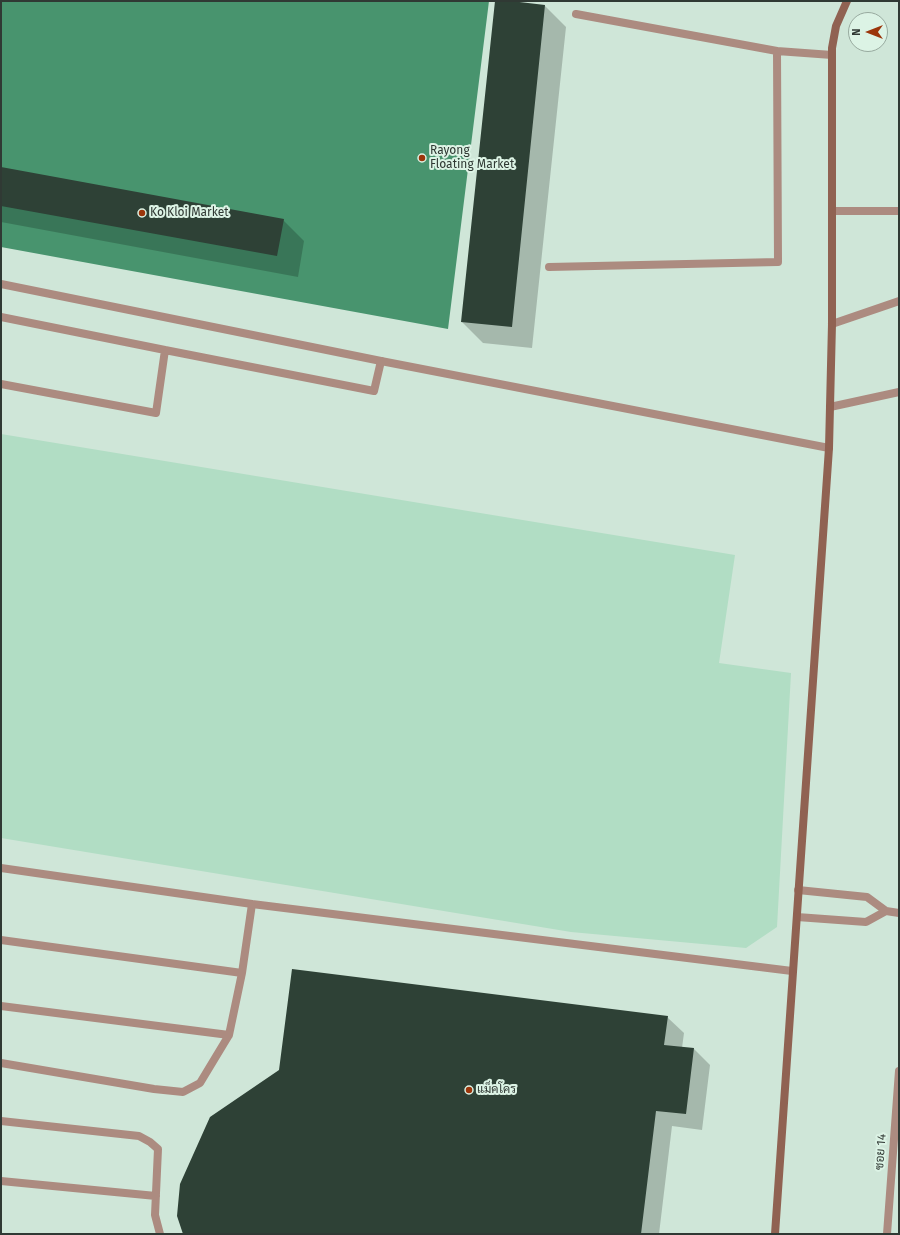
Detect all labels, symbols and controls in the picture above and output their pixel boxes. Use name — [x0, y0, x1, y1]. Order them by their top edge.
north arrow — [848, 12, 888, 52]
text: N — [850, 28, 863, 36]
place label: Rayong Floating Market — [430, 144, 514, 172]
marker: Rayong Floating Market — [417, 153, 427, 163]
place label: Ko Kloi Market — [150, 206, 229, 220]
marker: Ko Kloi Market — [137, 208, 147, 218]
place label: แม็คโคร — [477, 1083, 516, 1097]
marker: แม็คโคร — [464, 1085, 474, 1095]
street label: ซอย 14 — [873, 1134, 889, 1170]

